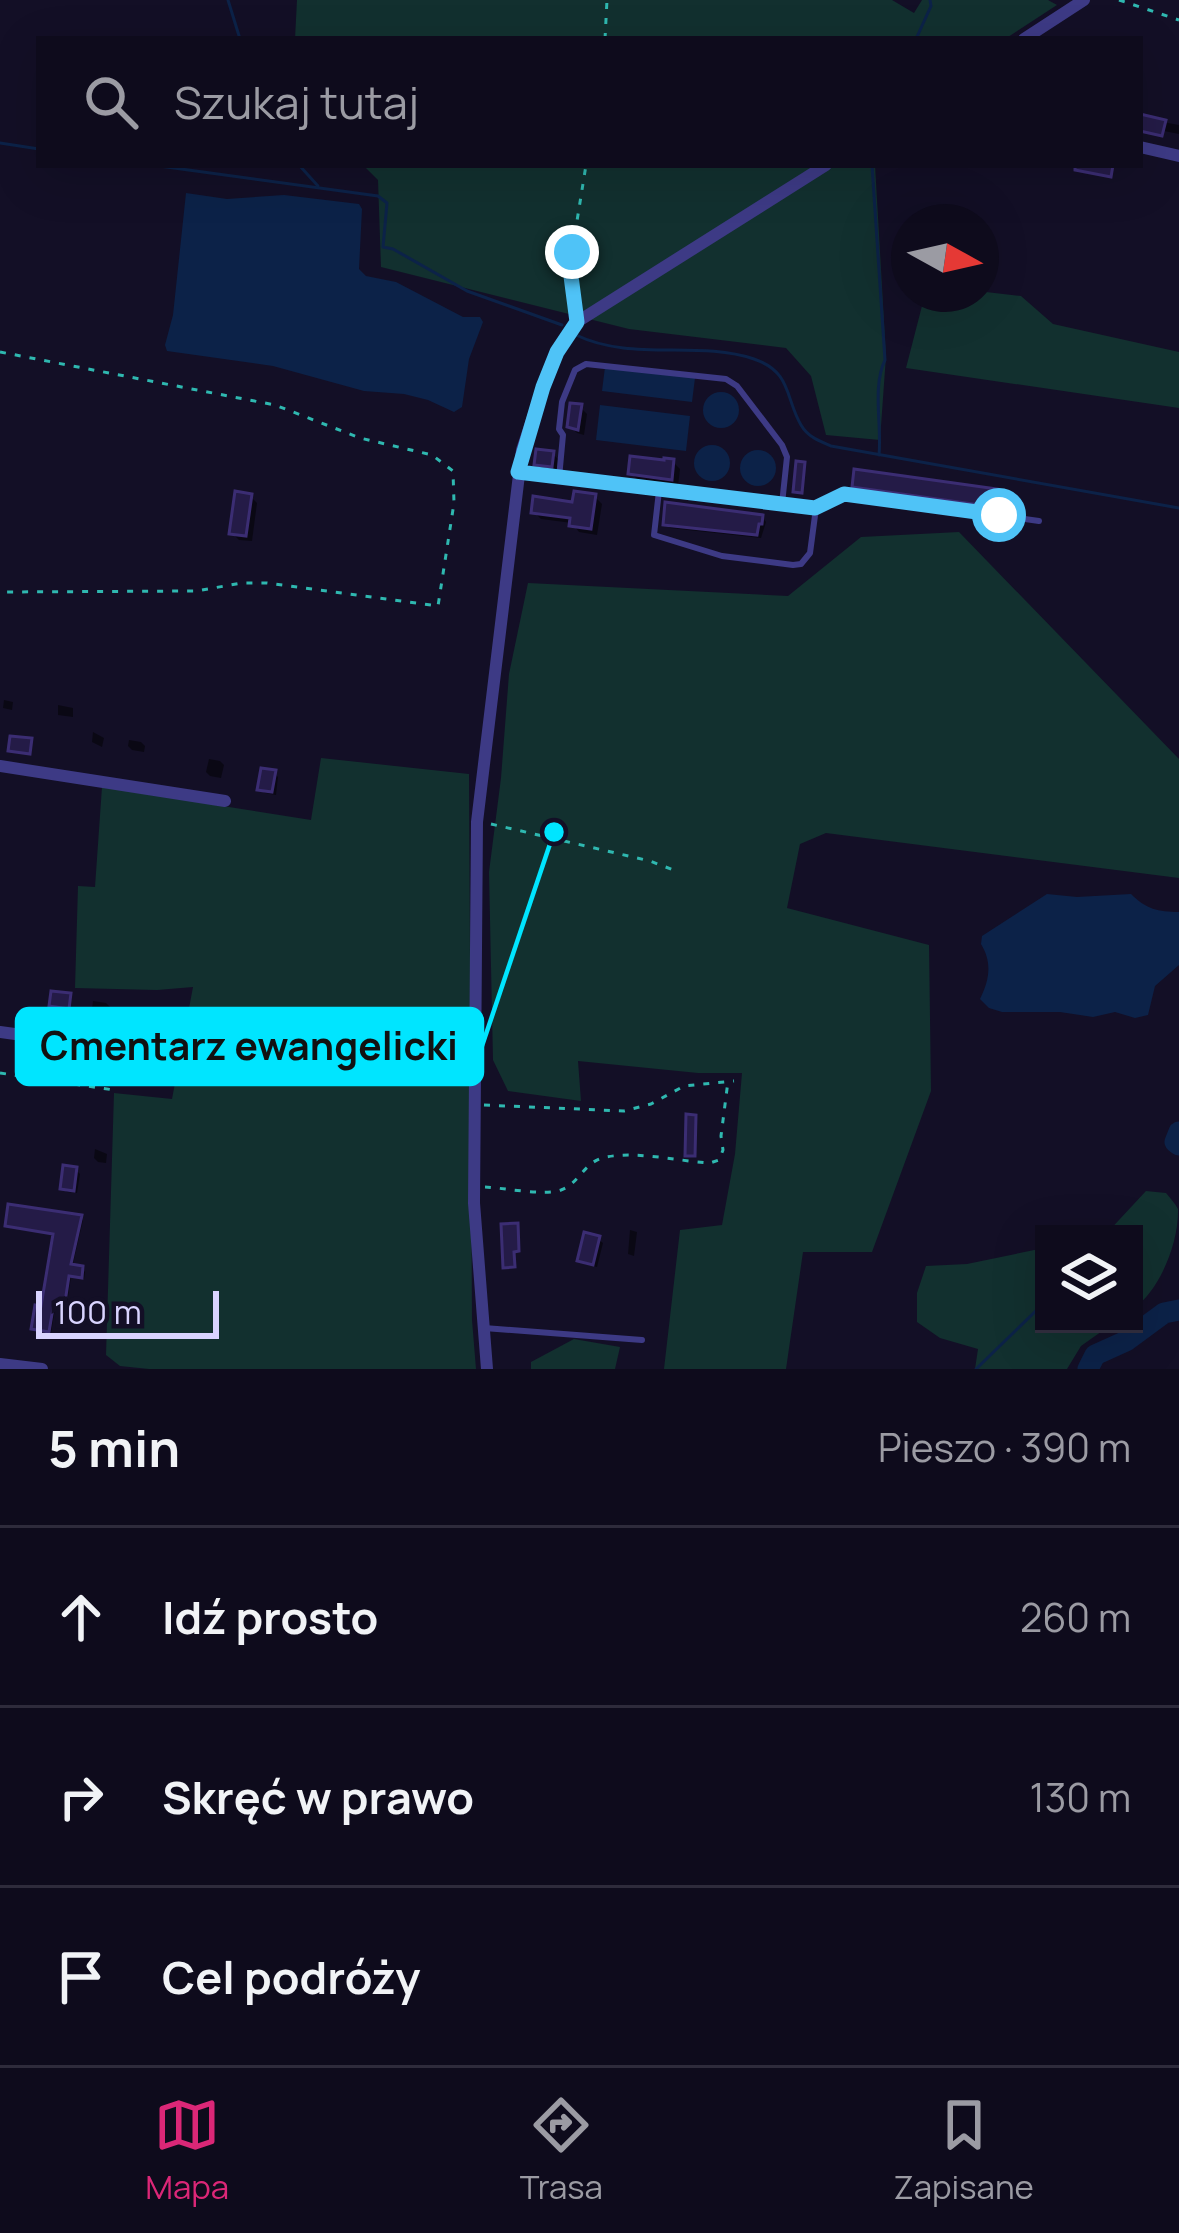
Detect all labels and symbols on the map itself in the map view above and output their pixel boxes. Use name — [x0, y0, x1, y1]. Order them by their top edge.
north arrow — [891, 204, 999, 312]
route end — [545, 225, 599, 279]
route start — [972, 488, 1026, 542]
callout: Cmentarz ewangelicki — [17, 1009, 482, 1084]
text: Cmentarz ewangelicki — [40, 1018, 458, 1072]
scale bar — [36, 1285, 219, 1338]

